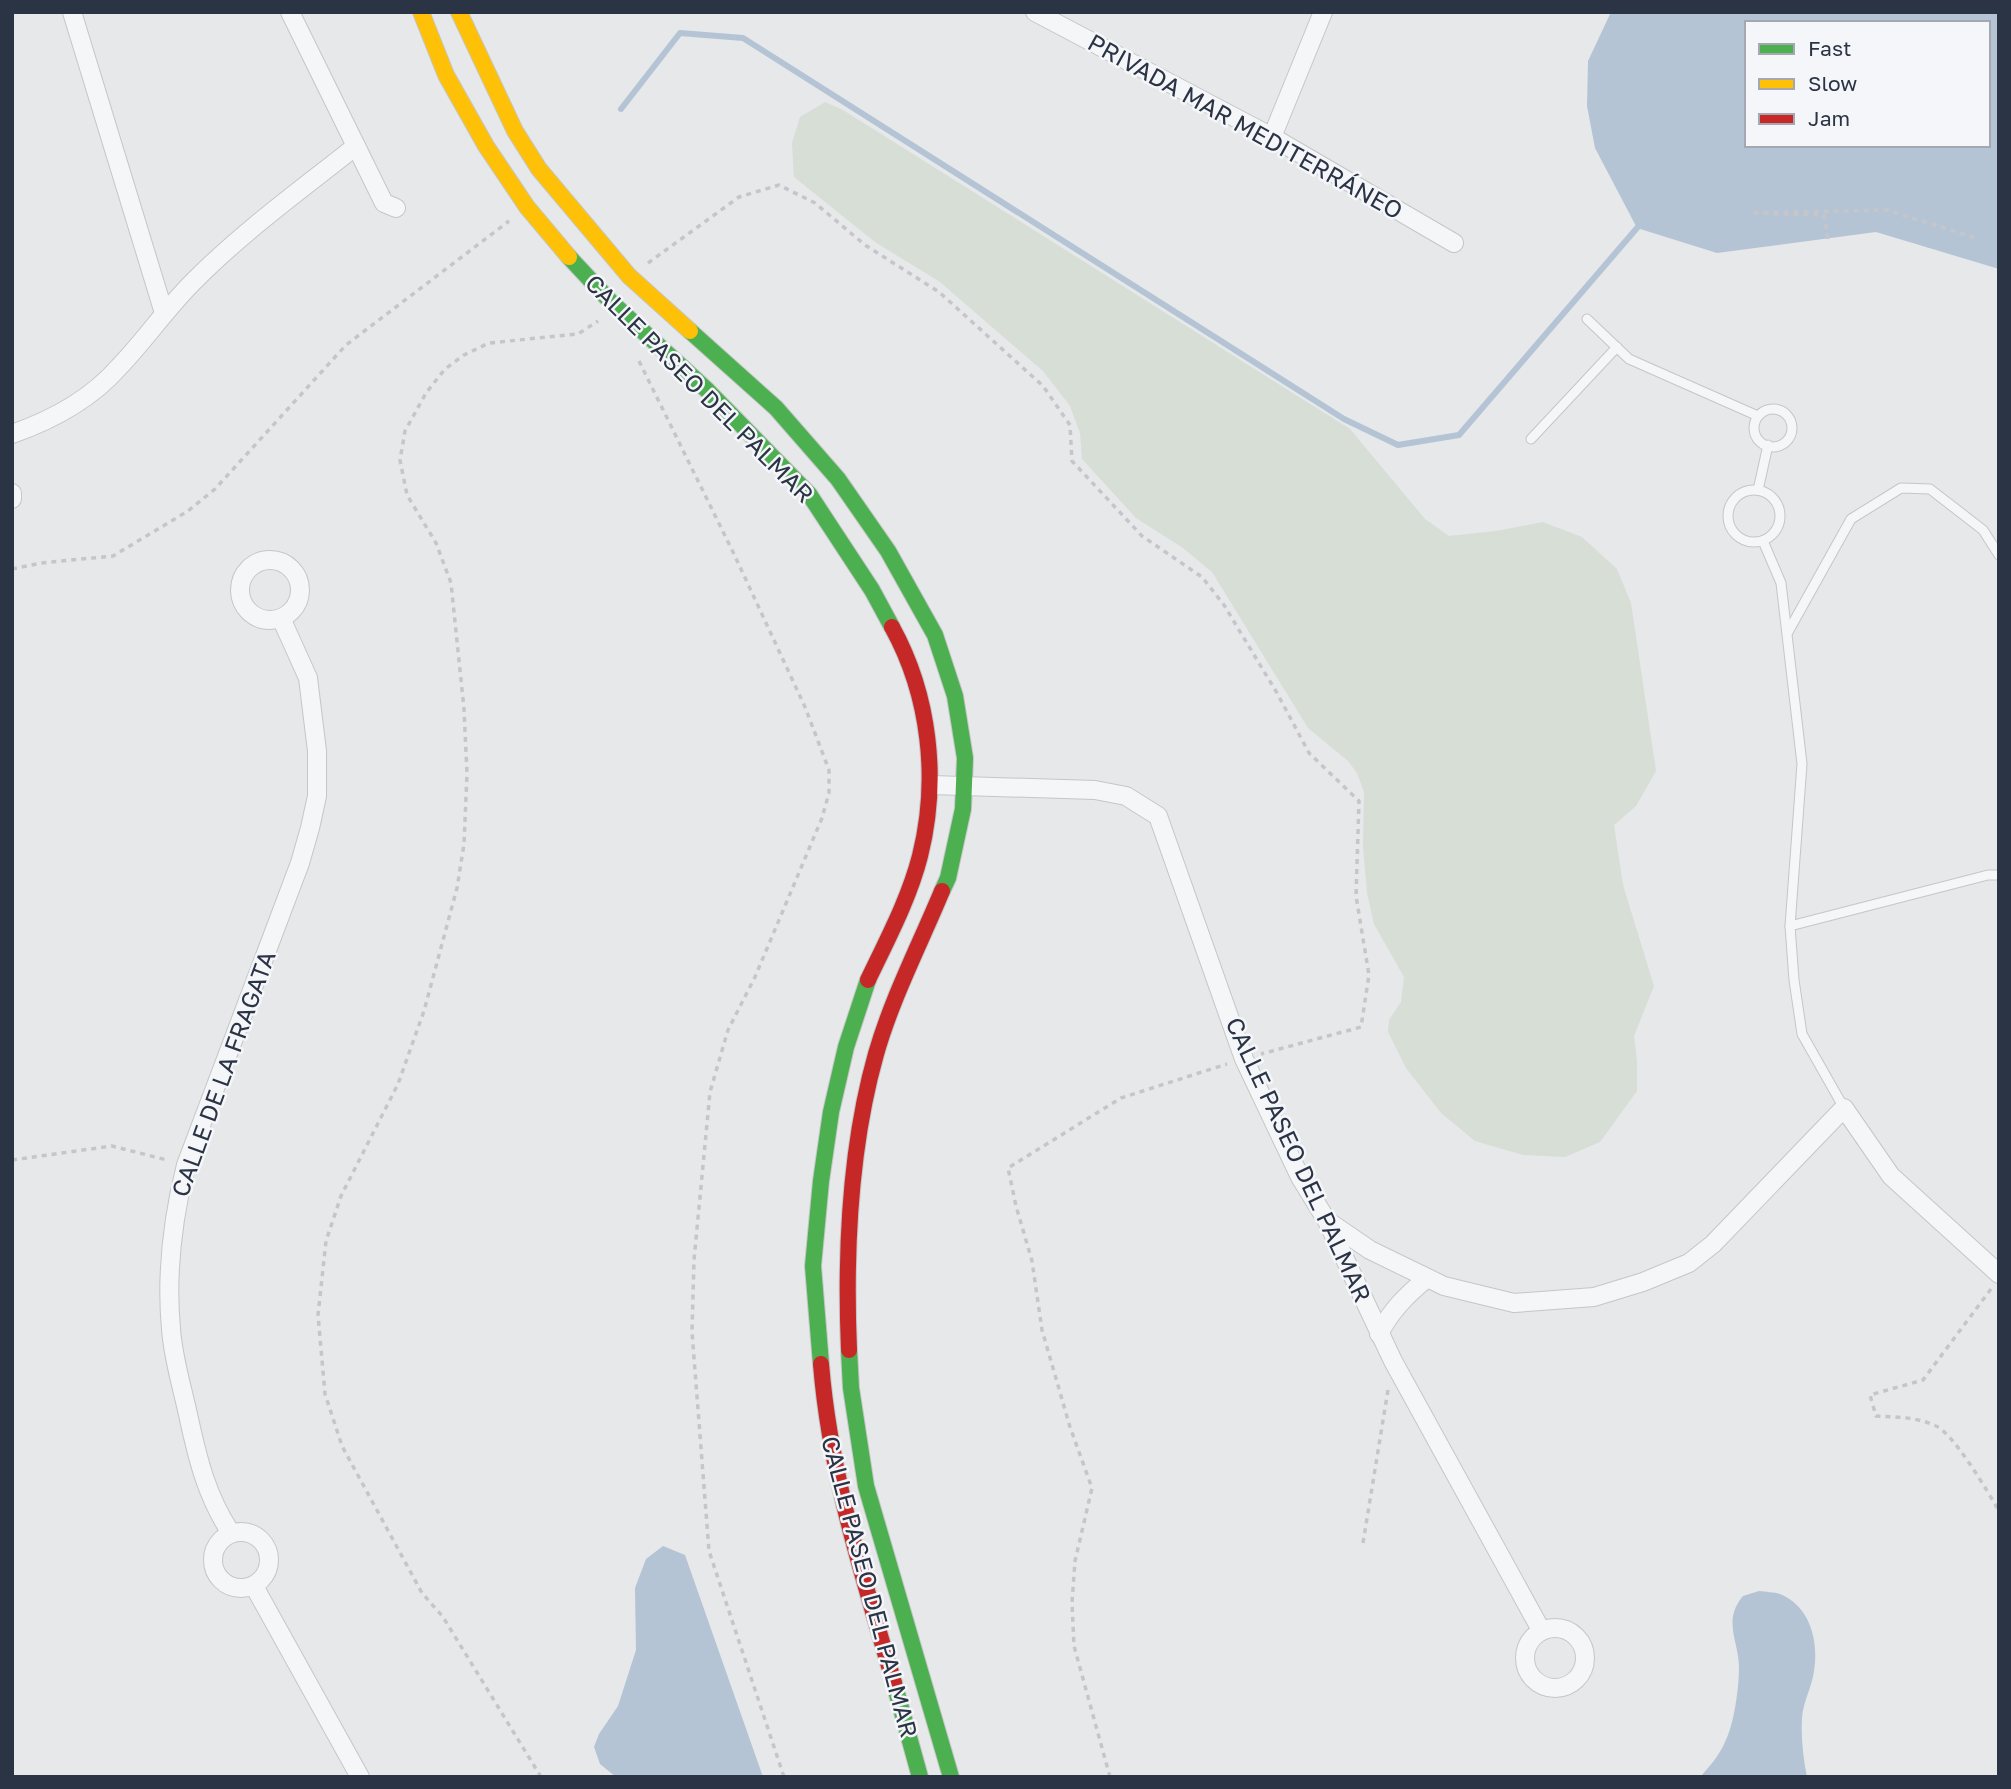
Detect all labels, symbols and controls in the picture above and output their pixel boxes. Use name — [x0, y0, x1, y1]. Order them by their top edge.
legend — [1745, 21, 1990, 147]
street label: PRIVADA MAR MEDITERRÁNEO — [1083, 27, 1408, 225]
text: Fast — [1808, 35, 1851, 61]
text: Slow — [1808, 70, 1857, 96]
text: Jam — [1808, 105, 1850, 131]
street label: CALLE PASEO DEL PALMAR — [580, 268, 820, 508]
street label: CALLE DE LA FRAGATA — [165, 947, 281, 1200]
street label: CALLE PASEO DEL PALMAR — [1221, 1012, 1378, 1306]
street label: CALLE PASEO DEL PALMAR — [816, 1433, 925, 1741]

